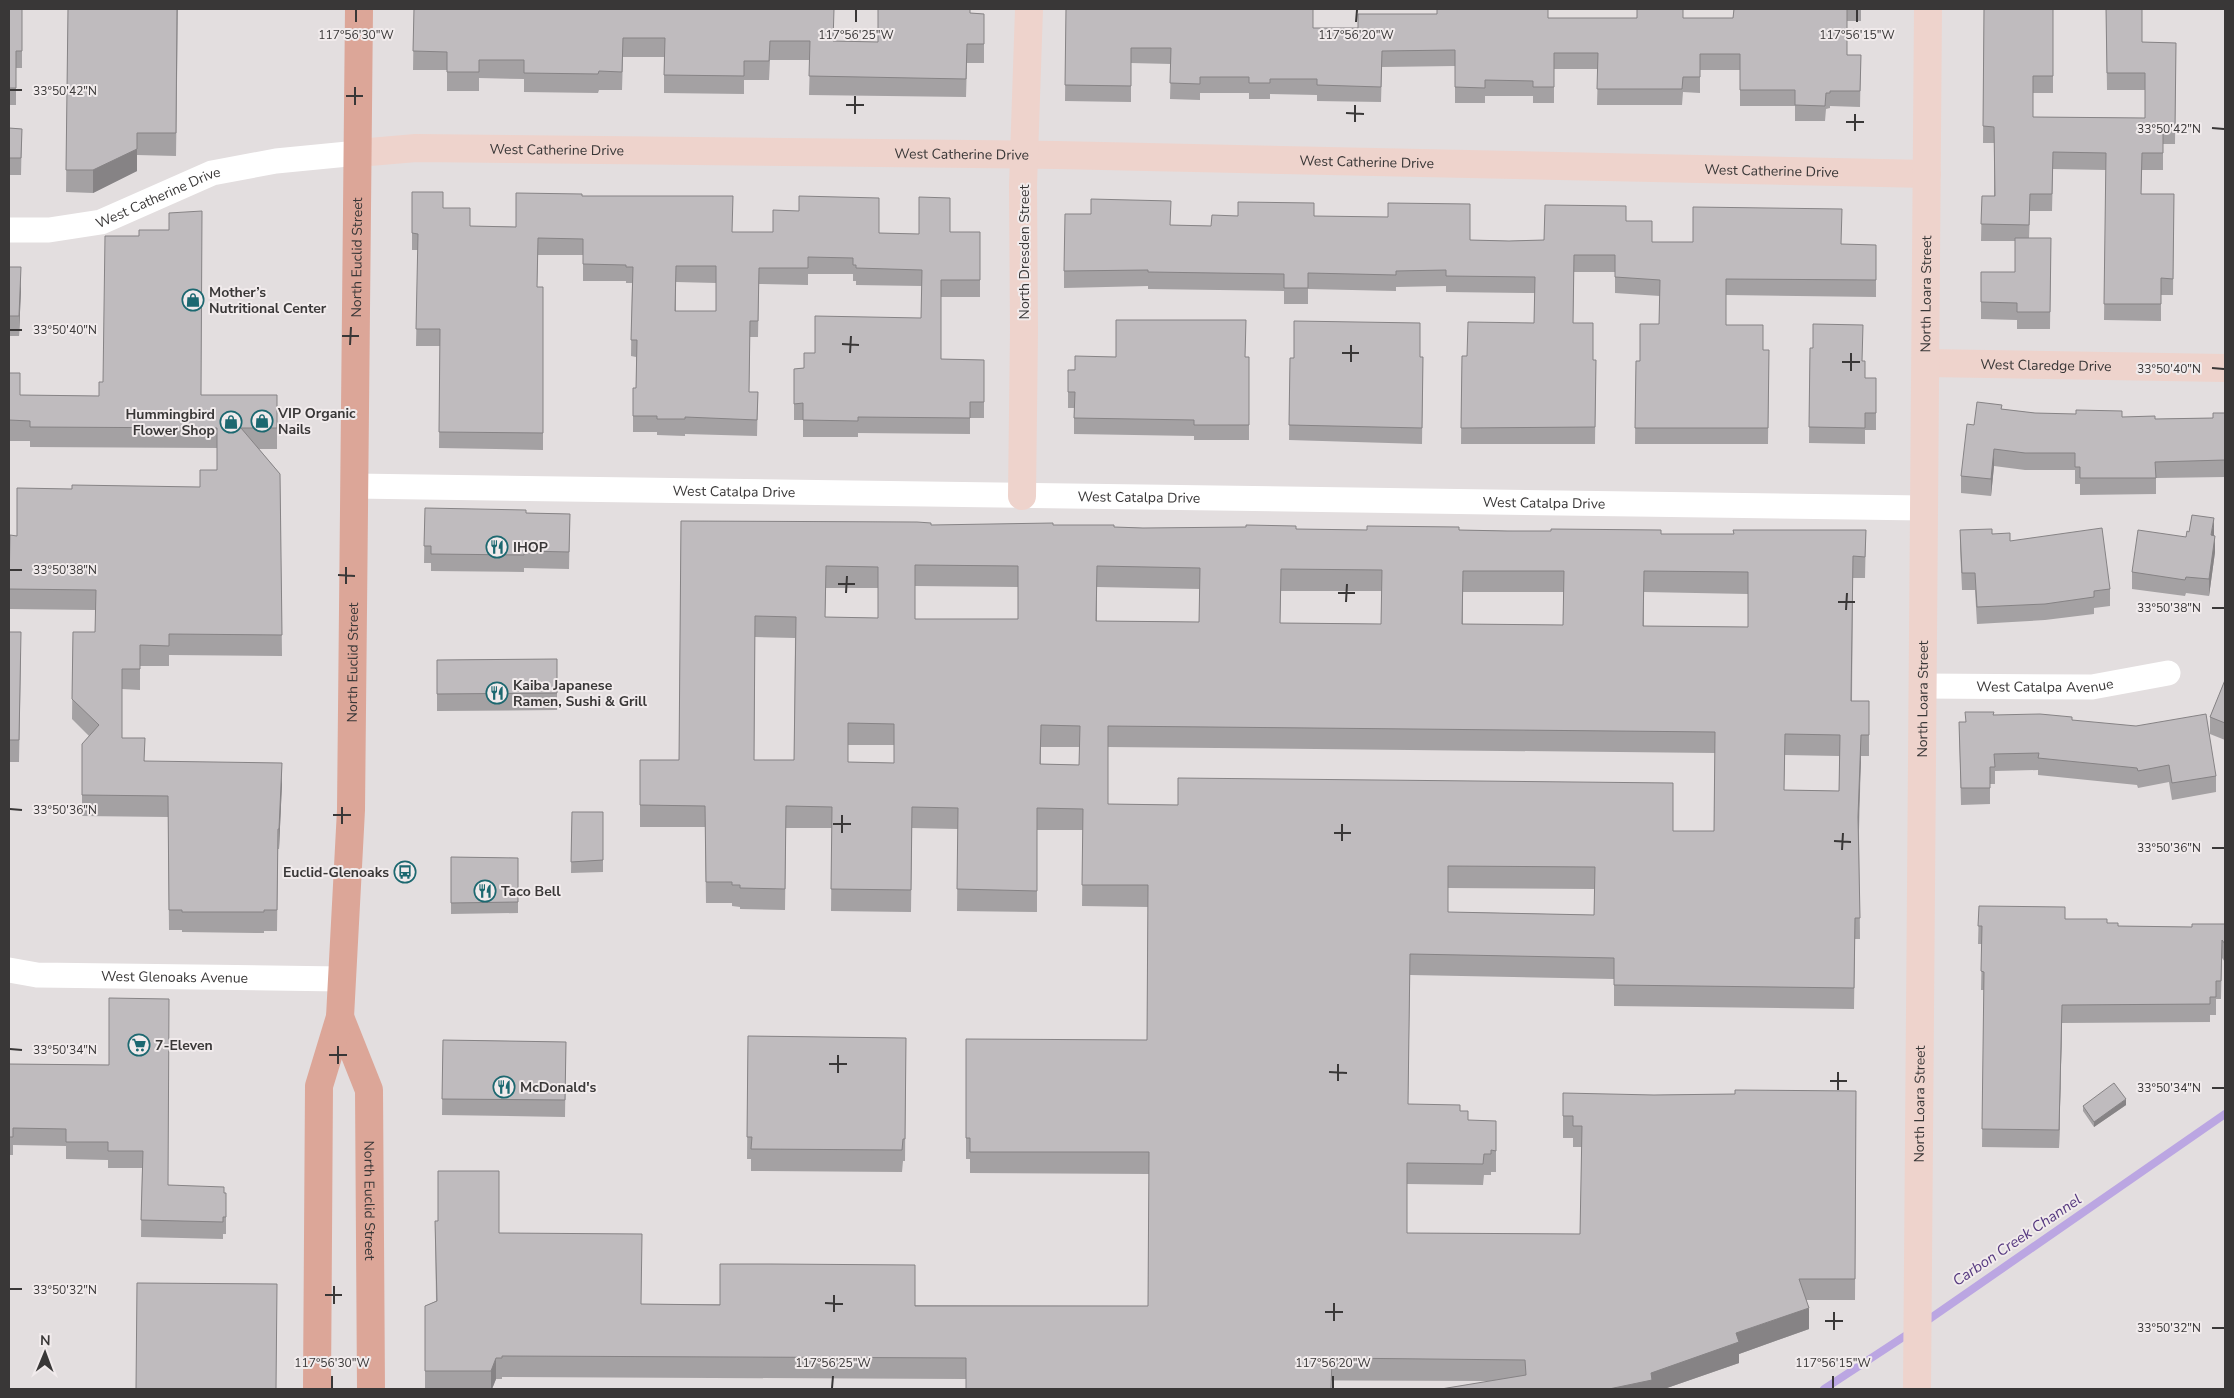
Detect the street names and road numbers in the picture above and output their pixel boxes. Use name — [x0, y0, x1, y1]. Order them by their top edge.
street label: West Catherine Drive — [489, 139, 624, 160]
street label: West Catherine Drive — [894, 144, 1029, 164]
street label: West Catherine Drive — [1299, 151, 1434, 173]
street label: West Catherine Drive — [1704, 160, 1839, 182]
street label: West Catherine Drive — [93, 162, 222, 233]
street label: North Dresden Street — [1015, 184, 1034, 319]
street label: North Euclid Street — [346, 197, 367, 318]
street label: North Loara Street — [1916, 235, 1936, 353]
street label: West Claredge Drive — [1980, 354, 2112, 376]
street label: West Catalpa Drive — [672, 481, 795, 502]
street label: West Catalpa Drive — [1077, 487, 1200, 507]
street label: West Catalpa Drive — [1482, 492, 1605, 513]
street label: North Euclid Street — [342, 602, 363, 723]
street label: North Loara Street — [1913, 640, 1932, 758]
street label: West Catalpa Avenue — [1976, 674, 2115, 697]
street label: West Glenoaks Avenue — [101, 966, 248, 987]
street label: North Loara Street — [1909, 1045, 1929, 1163]
street label: North Euclid Street — [360, 1140, 380, 1261]

